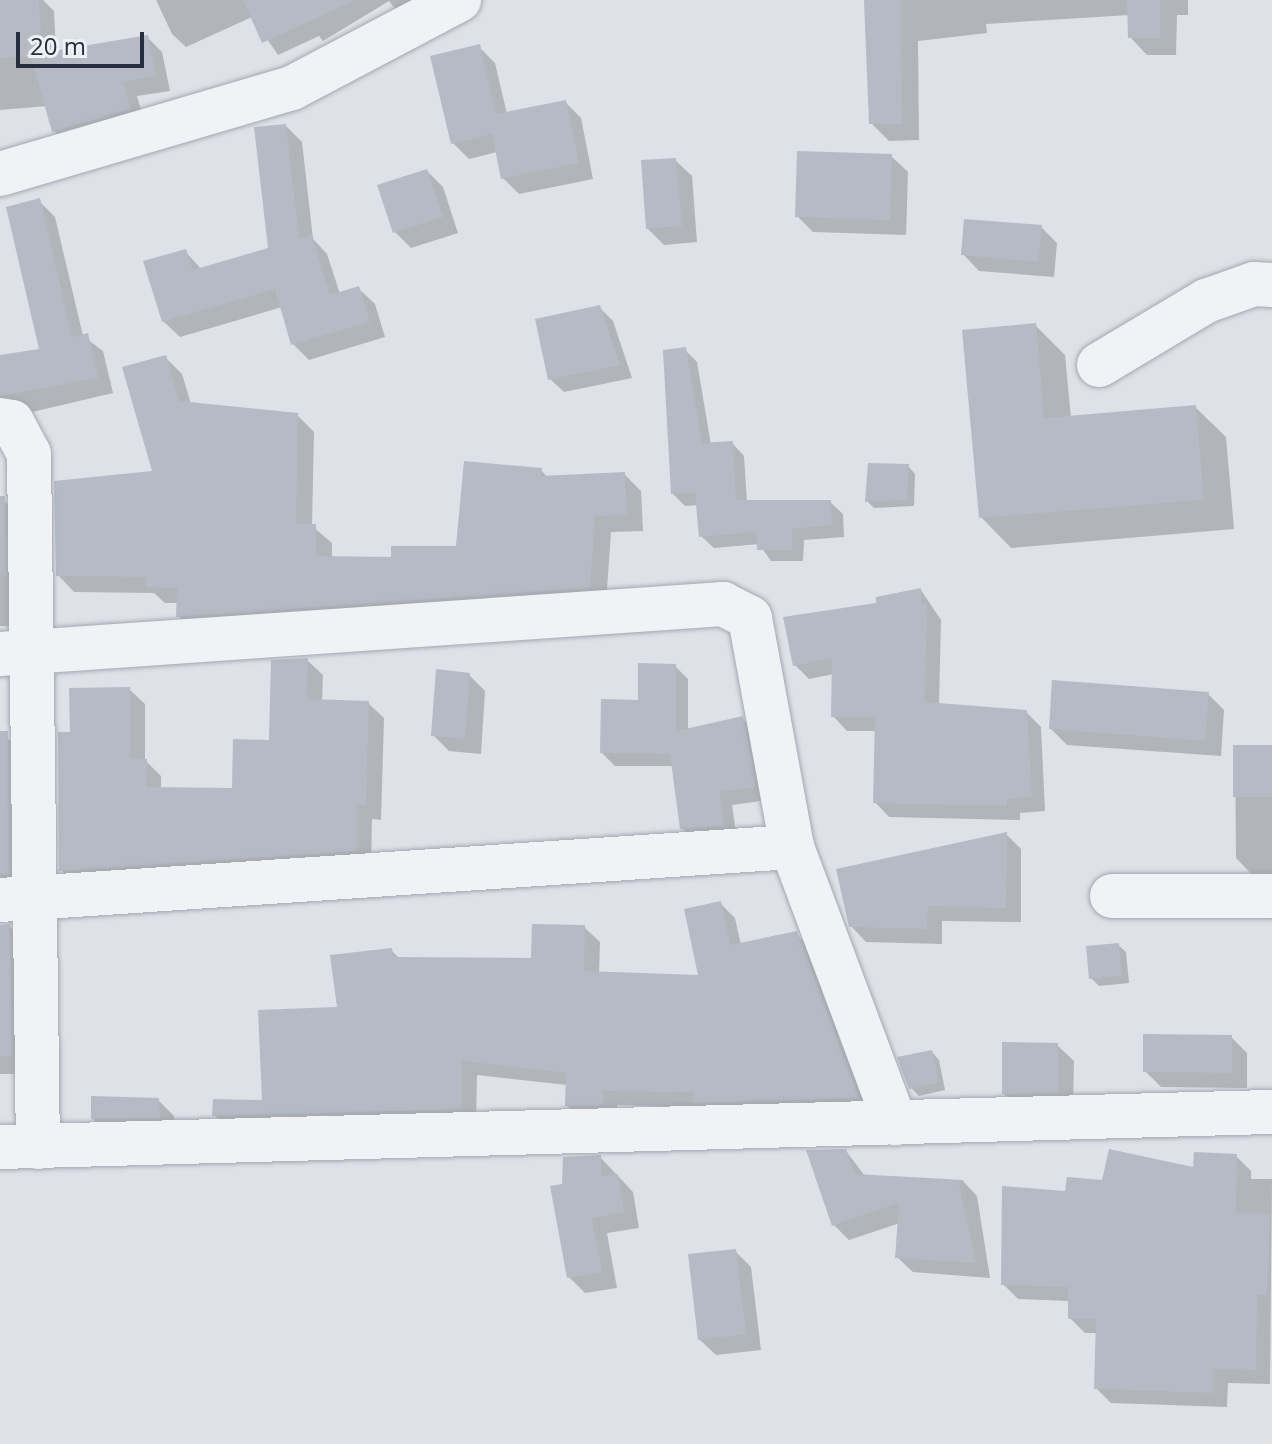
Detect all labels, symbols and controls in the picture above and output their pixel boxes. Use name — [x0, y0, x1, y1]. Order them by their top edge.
scale bar — [20, 16, 148, 66]
text: 20 m — [30, 29, 86, 62]

